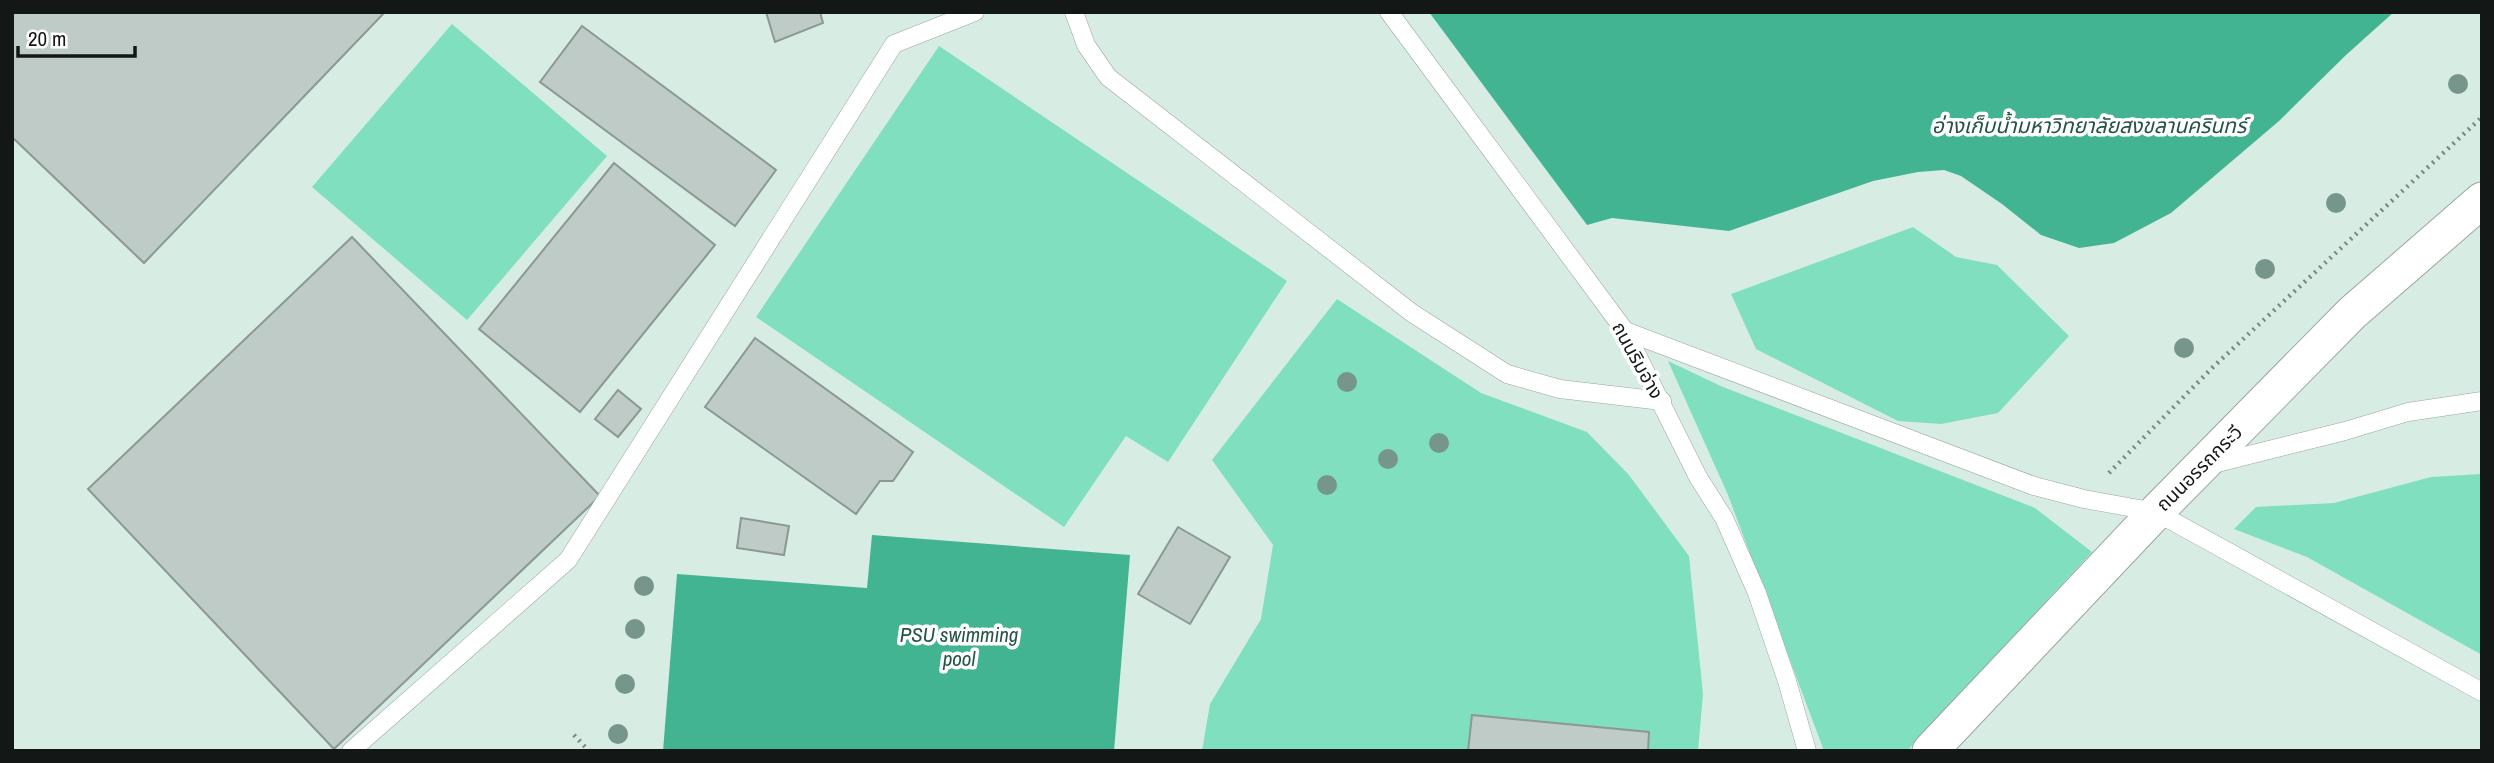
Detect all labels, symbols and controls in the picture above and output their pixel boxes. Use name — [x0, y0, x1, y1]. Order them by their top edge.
scale bar — [18, 14, 135, 58]
text: 20 m — [28, 24, 66, 53]
water label: อ่างเก็บน้ำมหาวิทยาลัยสงขลานครินทร์ — [1932, 111, 2251, 140]
street label: ถนนริมอ่าง — [1606, 317, 1670, 403]
street label: ถนนอรรถกระวี — [2150, 419, 2248, 517]
water label: PSU swimming pool — [900, 620, 1019, 673]

